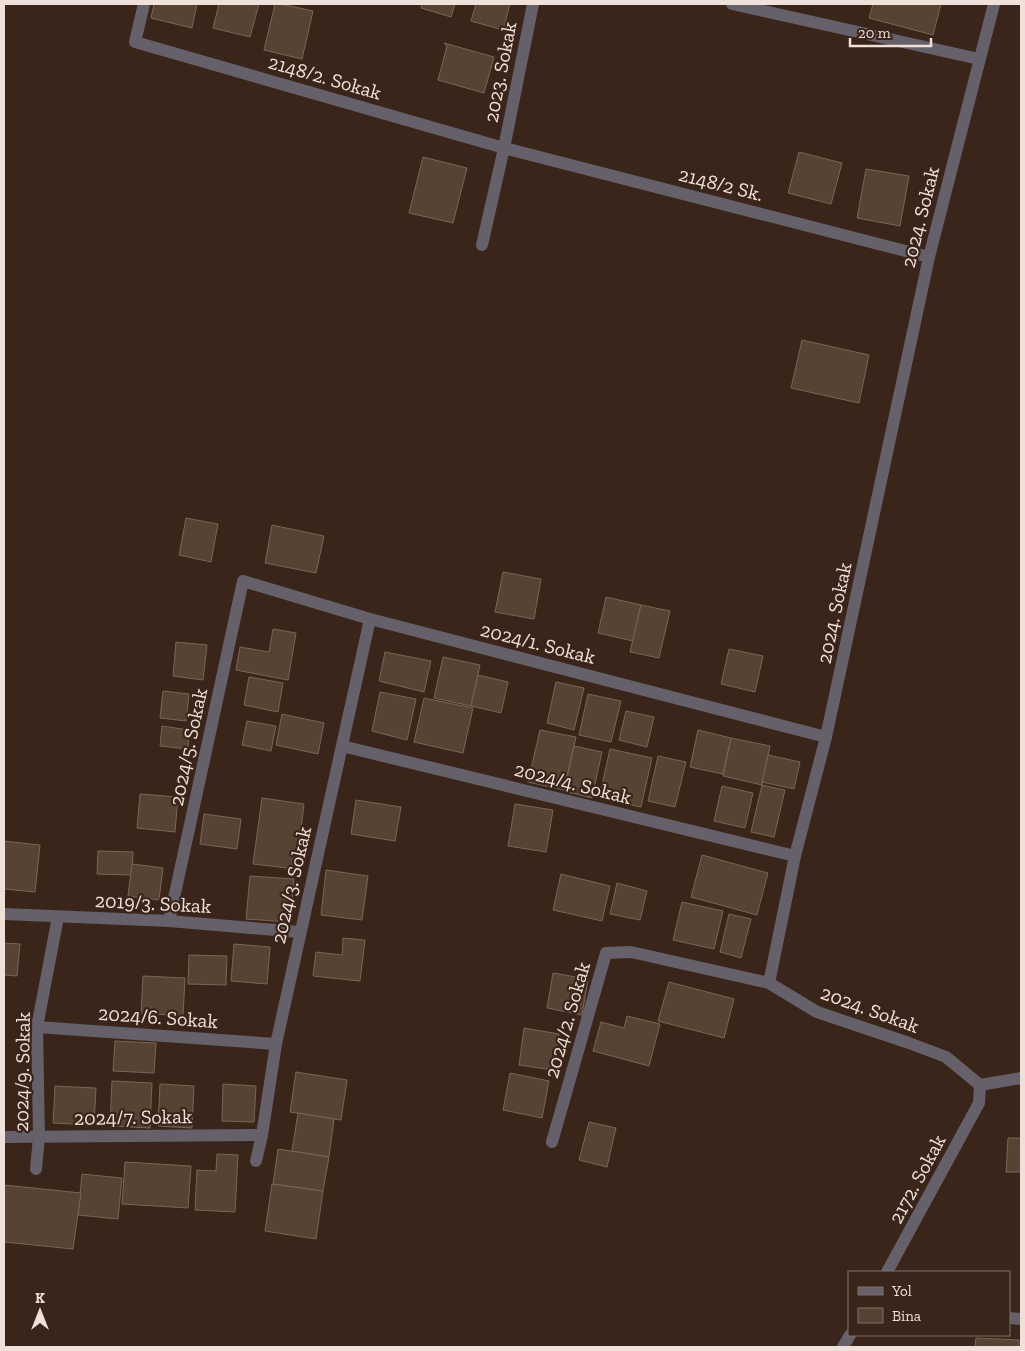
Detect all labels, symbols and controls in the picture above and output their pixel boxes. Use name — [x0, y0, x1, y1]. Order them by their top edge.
scale bar — [850, 15, 931, 47]
street label: 2023. Sokak — [478, 19, 522, 124]
text: 20 m — [858, 24, 891, 42]
street label: 2148/2. Sokak — [266, 49, 385, 105]
street label: 2148/2 Sk. — [676, 162, 766, 206]
street label: 2024. Sokak — [896, 164, 944, 270]
street label: 2024. Sokak — [812, 560, 857, 666]
street label: 2024/1. Sokak — [478, 617, 598, 669]
street label: 2024/5. Sokak — [164, 685, 212, 808]
street label: 2024/4. Sokak — [512, 757, 635, 809]
street label: 2024/3. Sokak — [266, 824, 316, 946]
street label: 2019/3. Sokak — [94, 888, 212, 918]
street label: 2024/2. Sokak — [539, 958, 595, 1081]
street label: 2024. Sokak — [817, 980, 923, 1038]
street label: 2024/6. Sokak — [97, 1001, 219, 1033]
street label: 2024/9. Sokak — [9, 1011, 35, 1132]
street label: 2024/7. Sokak — [74, 1104, 193, 1130]
street label: 2172. Sokak — [884, 1130, 951, 1228]
legend — [848, 1271, 1010, 1336]
text: Yol — [891, 1282, 912, 1300]
north arrow — [15, 1286, 65, 1336]
text: K — [35, 1290, 45, 1307]
text: Bina — [892, 1307, 921, 1325]

